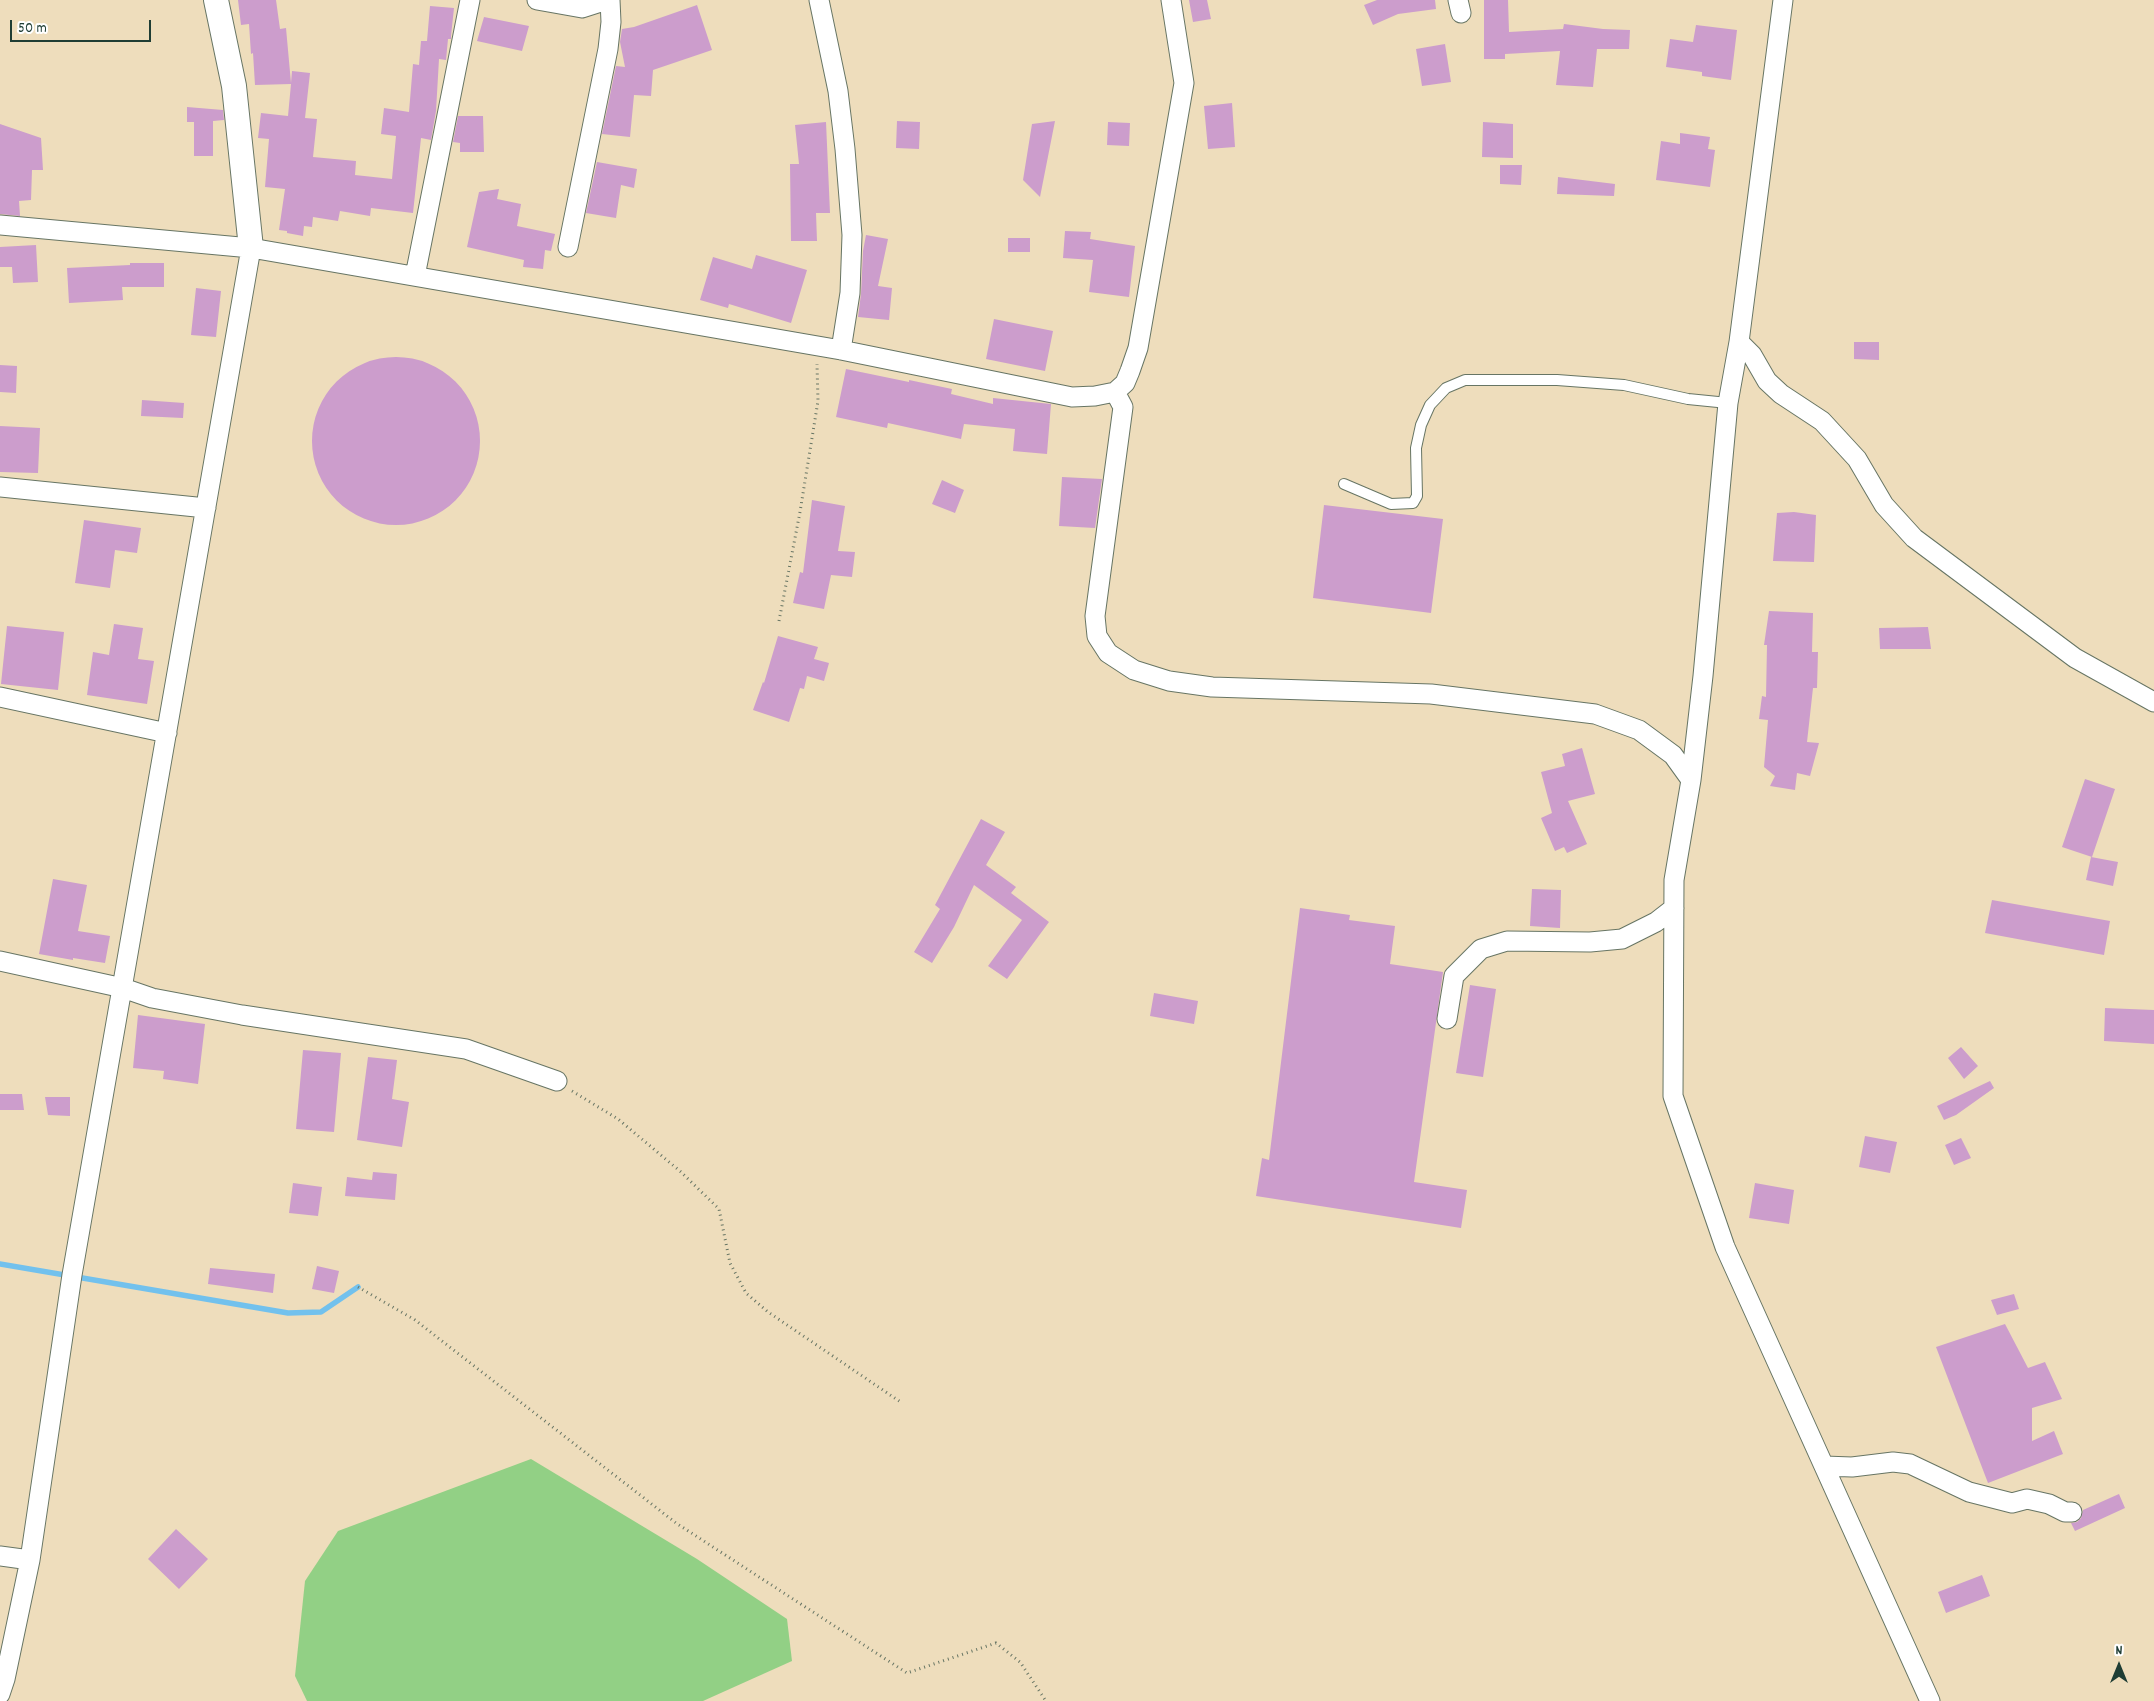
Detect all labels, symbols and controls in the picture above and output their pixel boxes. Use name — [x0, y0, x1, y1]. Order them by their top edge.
scale bar — [12, 10, 154, 42]
text: 50 m — [18, 18, 47, 40]
north arrow — [2094, 1641, 2144, 1691]
text: N — [2116, 1641, 2122, 1661]

